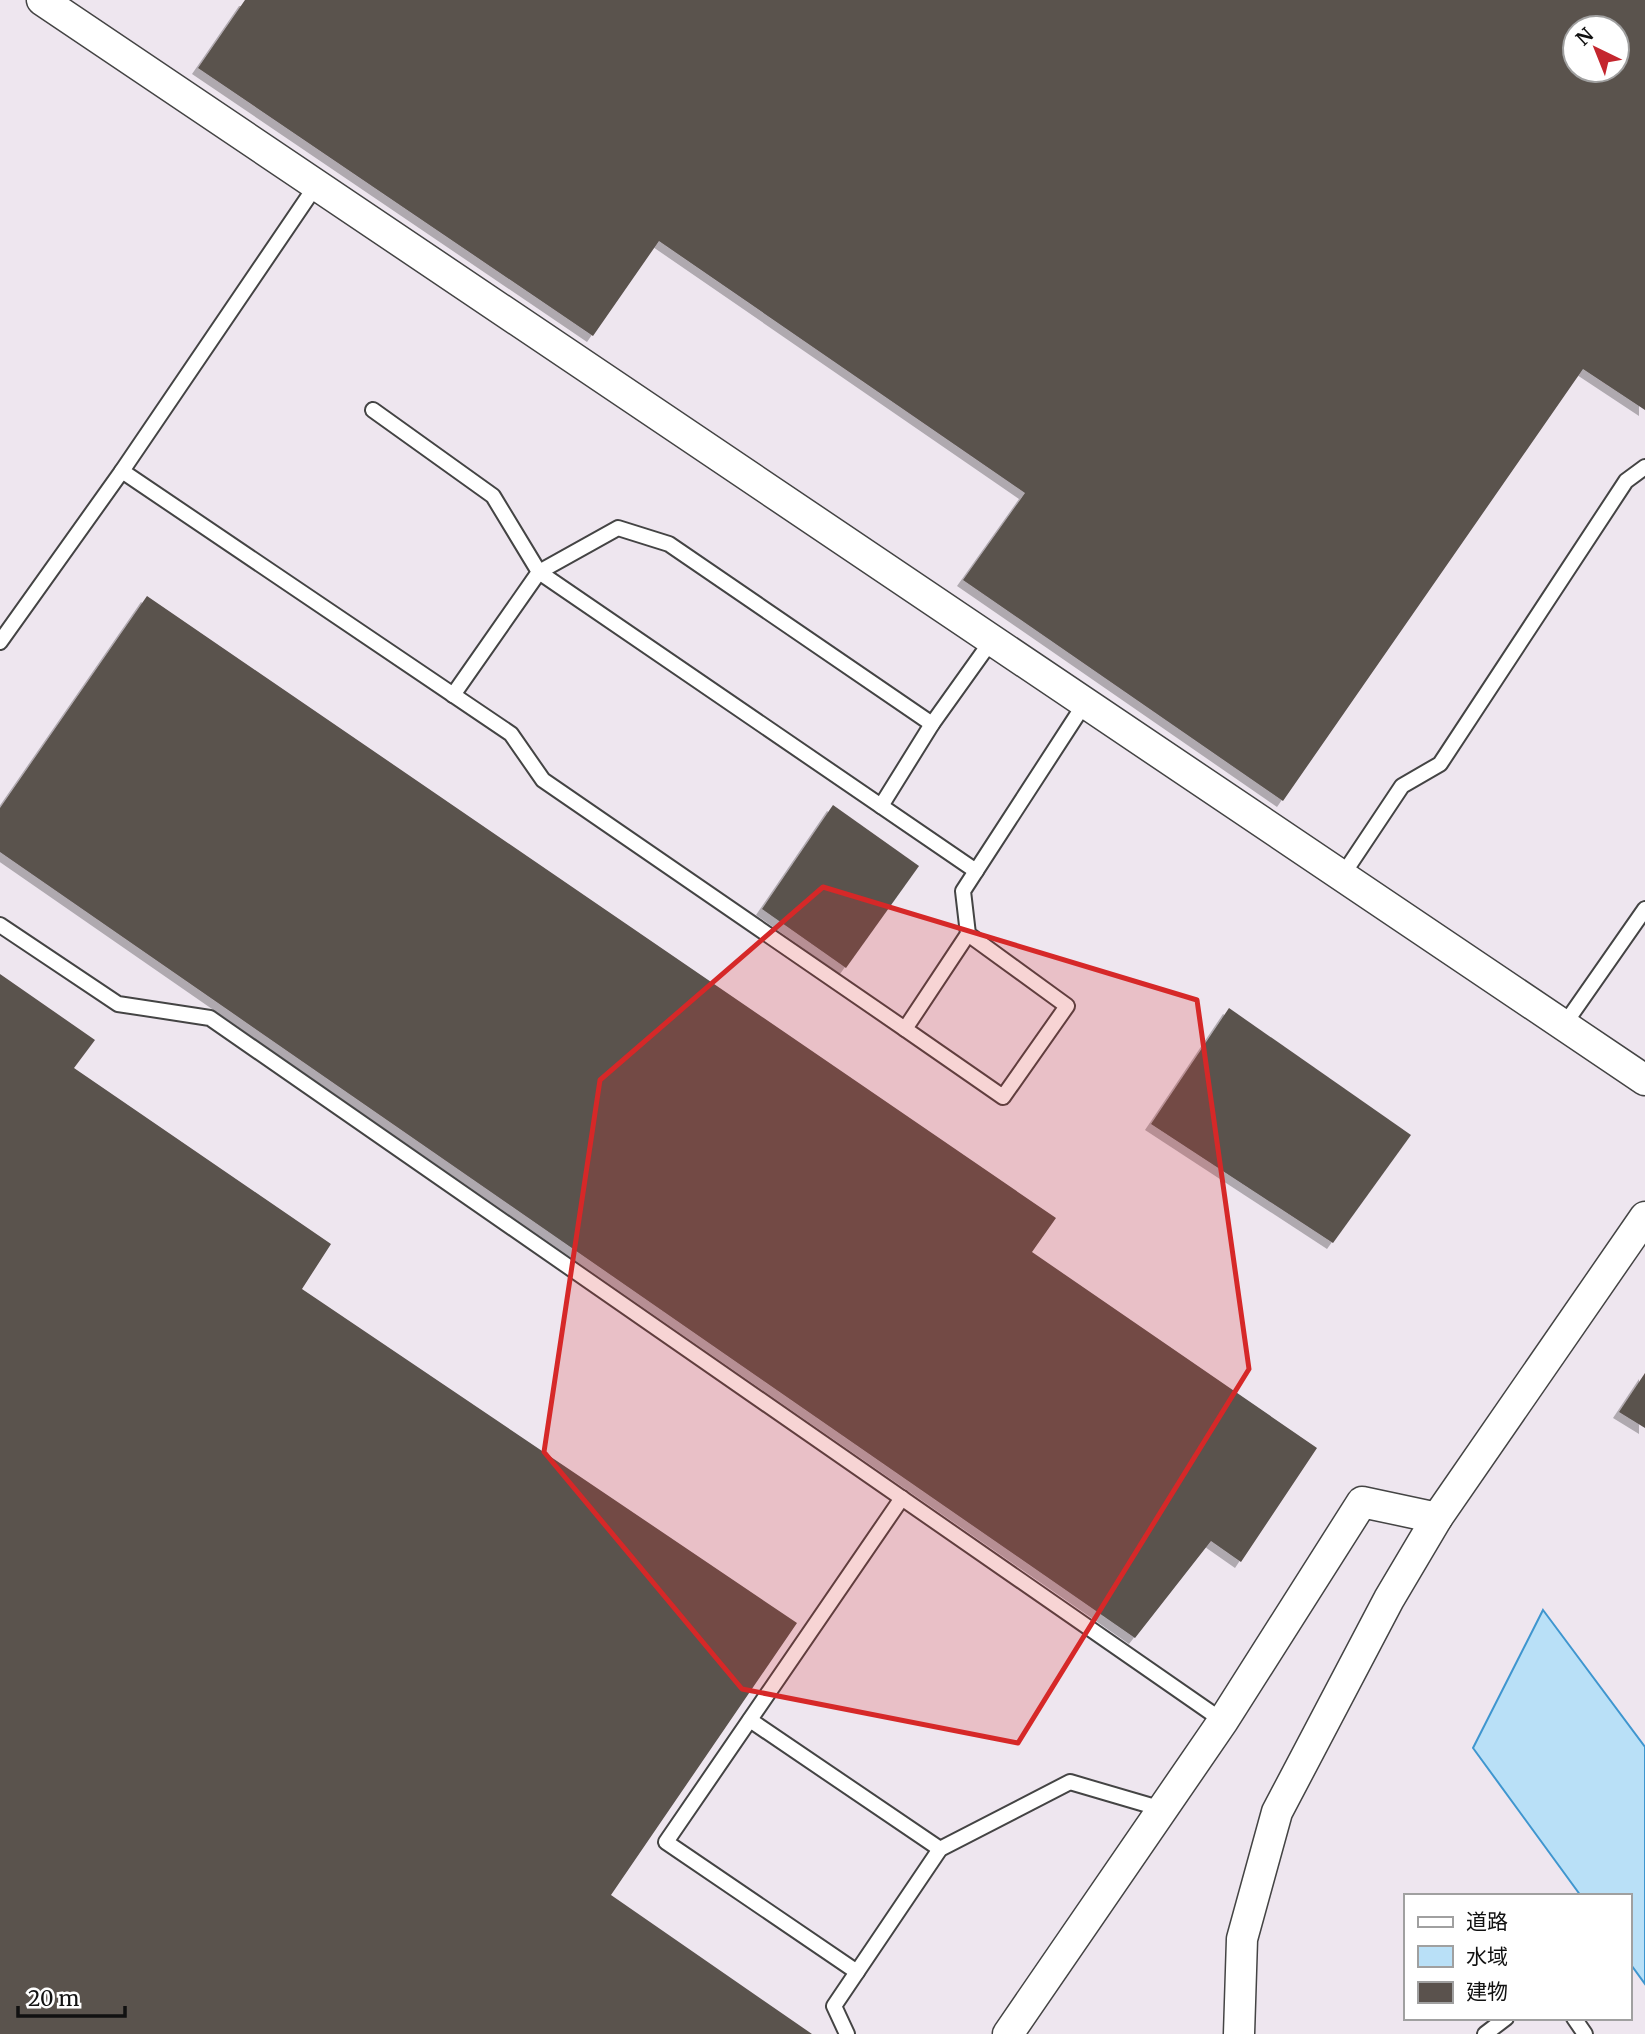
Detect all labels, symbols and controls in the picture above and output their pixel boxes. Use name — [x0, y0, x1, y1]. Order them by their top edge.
north arrow — [1561, 14, 1631, 84]
text: N — [1571, 23, 1598, 50]
legend — [1404, 1894, 1631, 2020]
text: 道路 — [1466, 1908, 1508, 1935]
text: 水域 — [1466, 1943, 1508, 1970]
scale bar — [18, 1974, 124, 2018]
text: 建物 — [1466, 1978, 1508, 2005]
text: 20 m — [28, 1985, 80, 2012]

